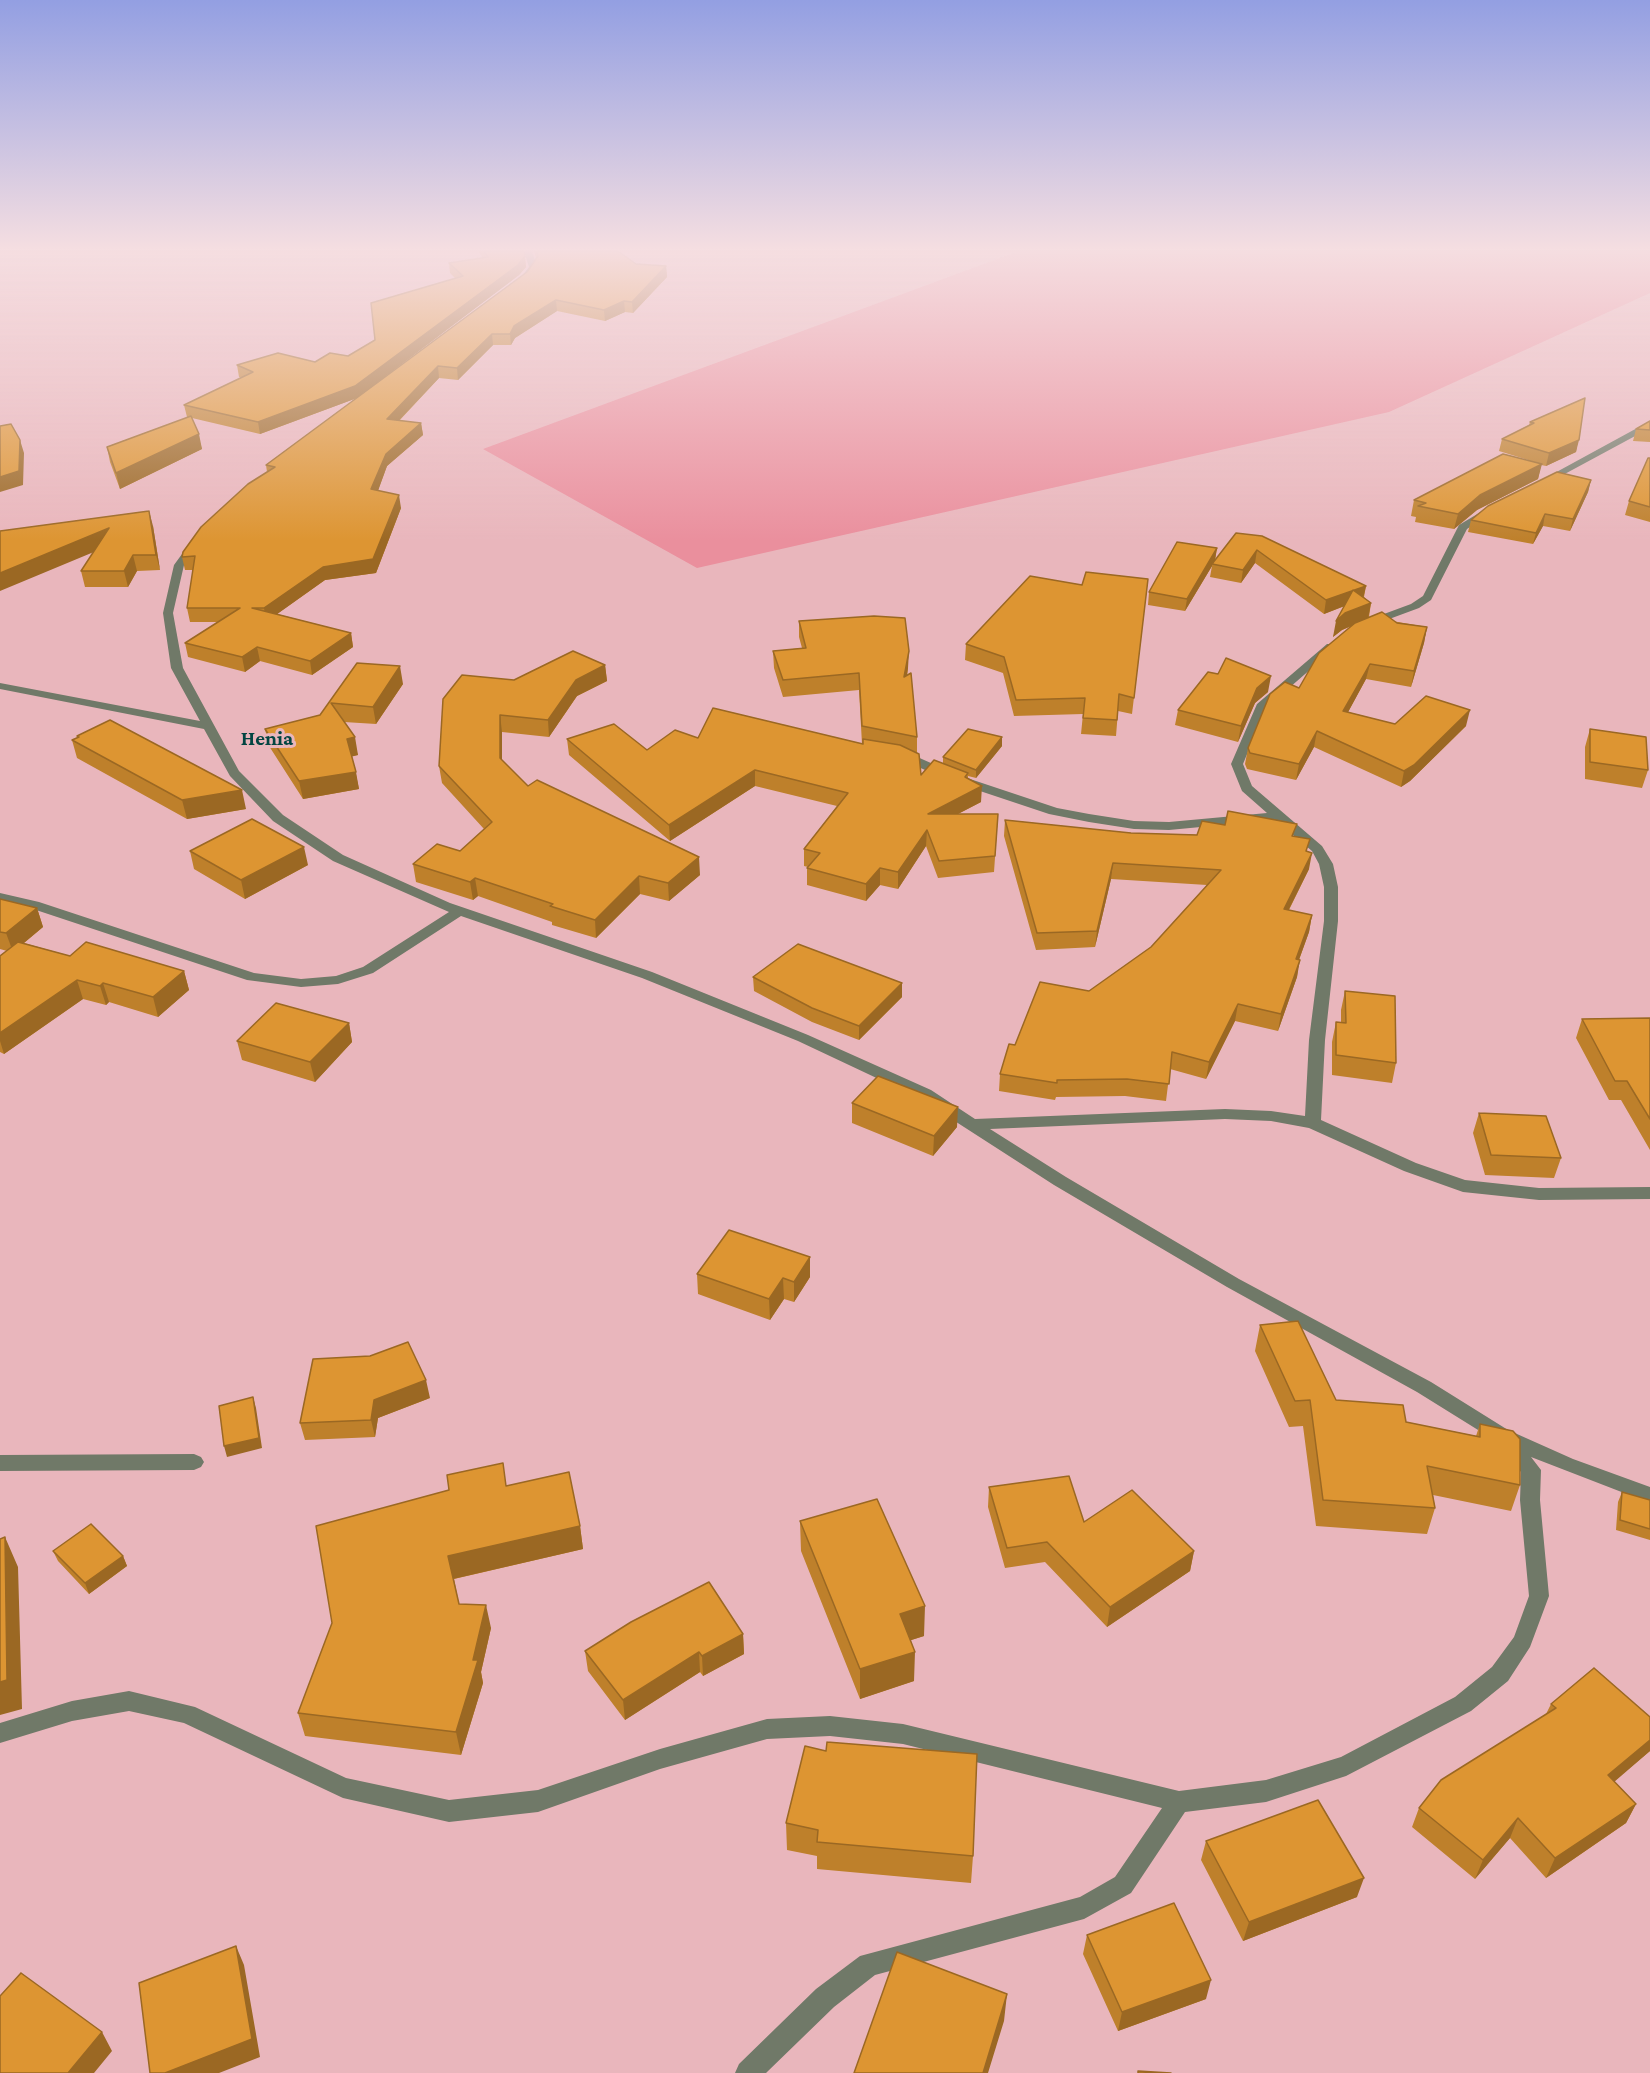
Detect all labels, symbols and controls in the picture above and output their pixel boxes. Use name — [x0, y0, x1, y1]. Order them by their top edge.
district label: Henia — [241, 726, 293, 752]

